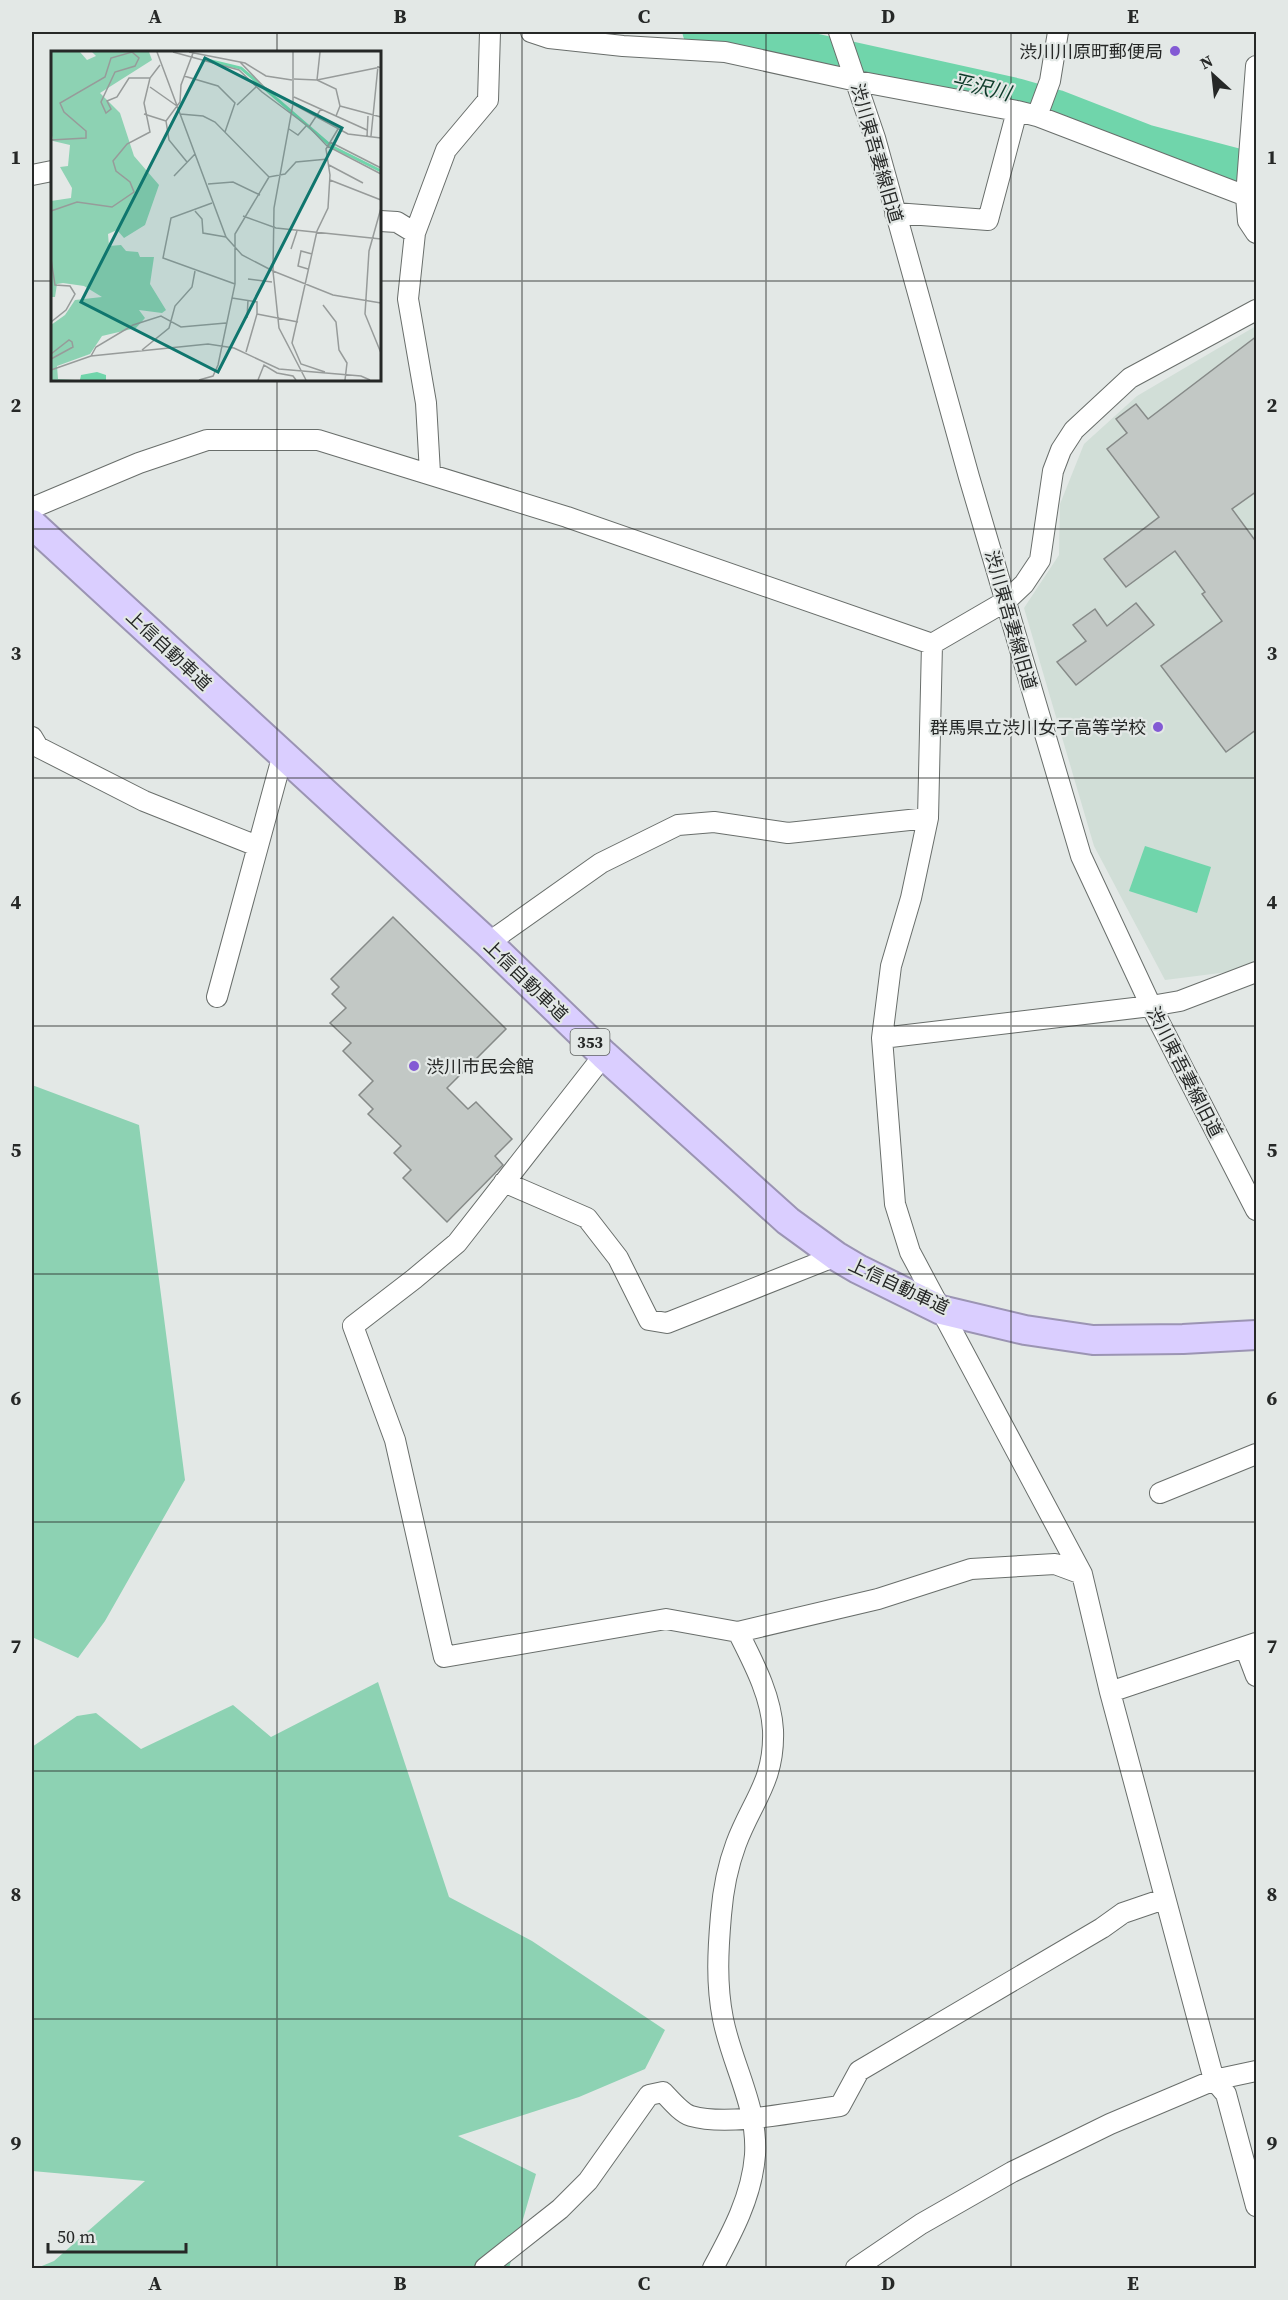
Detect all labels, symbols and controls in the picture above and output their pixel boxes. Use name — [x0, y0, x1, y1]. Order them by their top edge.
text: A — [148, 2, 162, 30]
text: B — [393, 2, 407, 30]
text: C — [638, 2, 650, 30]
text: D — [881, 2, 895, 30]
text: E — [1127, 2, 1139, 30]
place label: 渋川川原町郵便局 — [1019, 39, 1163, 64]
marker: 渋川川原町郵便局 — [1168, 44, 1182, 58]
north arrow — [1183, 45, 1243, 105]
text: N — [1196, 49, 1217, 74]
inset map — [51, 51, 381, 381]
water label: 平沢川 — [949, 67, 1015, 108]
street label: 渋川東吾妻線旧道 — [845, 80, 909, 226]
text: 1 — [11, 143, 21, 171]
text: 1 — [1267, 143, 1277, 171]
text: 2 — [11, 391, 22, 419]
text: 2 — [1267, 391, 1278, 419]
street label: 渋川東吾妻線旧道 — [979, 547, 1043, 693]
street label: 上信自動車道 — [121, 604, 217, 696]
text: 3 — [11, 639, 22, 667]
text: 3 — [1267, 639, 1278, 667]
place label: 群馬県立渋川女子高等学校 — [930, 715, 1146, 740]
marker: 群馬県立渋川女子高等学校 — [1151, 720, 1165, 734]
text: 4 — [11, 888, 22, 916]
text: 4 — [1267, 888, 1278, 916]
street label: 上信自動車道 — [478, 933, 574, 1027]
street label: 渋川東吾妻線旧道 — [1141, 1002, 1229, 1142]
road number: 353 — [570, 1029, 610, 1055]
place label: 渋川市民会館 — [426, 1054, 534, 1079]
marker: 渋川市民会館 — [407, 1059, 421, 1073]
text: 5 — [11, 1136, 22, 1164]
text: 5 — [1267, 1136, 1278, 1164]
street label: 上信自動車道 — [845, 1252, 953, 1320]
text: 6 — [11, 1384, 22, 1412]
text: 6 — [1267, 1384, 1278, 1412]
text: 7 — [11, 1632, 22, 1660]
text: 7 — [1267, 1632, 1278, 1660]
text: 8 — [11, 1880, 21, 1908]
text: 8 — [1267, 1880, 1277, 1908]
text: 9 — [11, 2129, 22, 2157]
text: 9 — [1267, 2129, 1278, 2157]
scale bar — [48, 2216, 186, 2254]
text: 50 m — [57, 2224, 95, 2249]
text: A — [148, 2269, 162, 2297]
text: B — [393, 2269, 407, 2297]
text: C — [638, 2269, 650, 2297]
text: D — [881, 2269, 895, 2297]
text: E — [1127, 2269, 1139, 2297]

